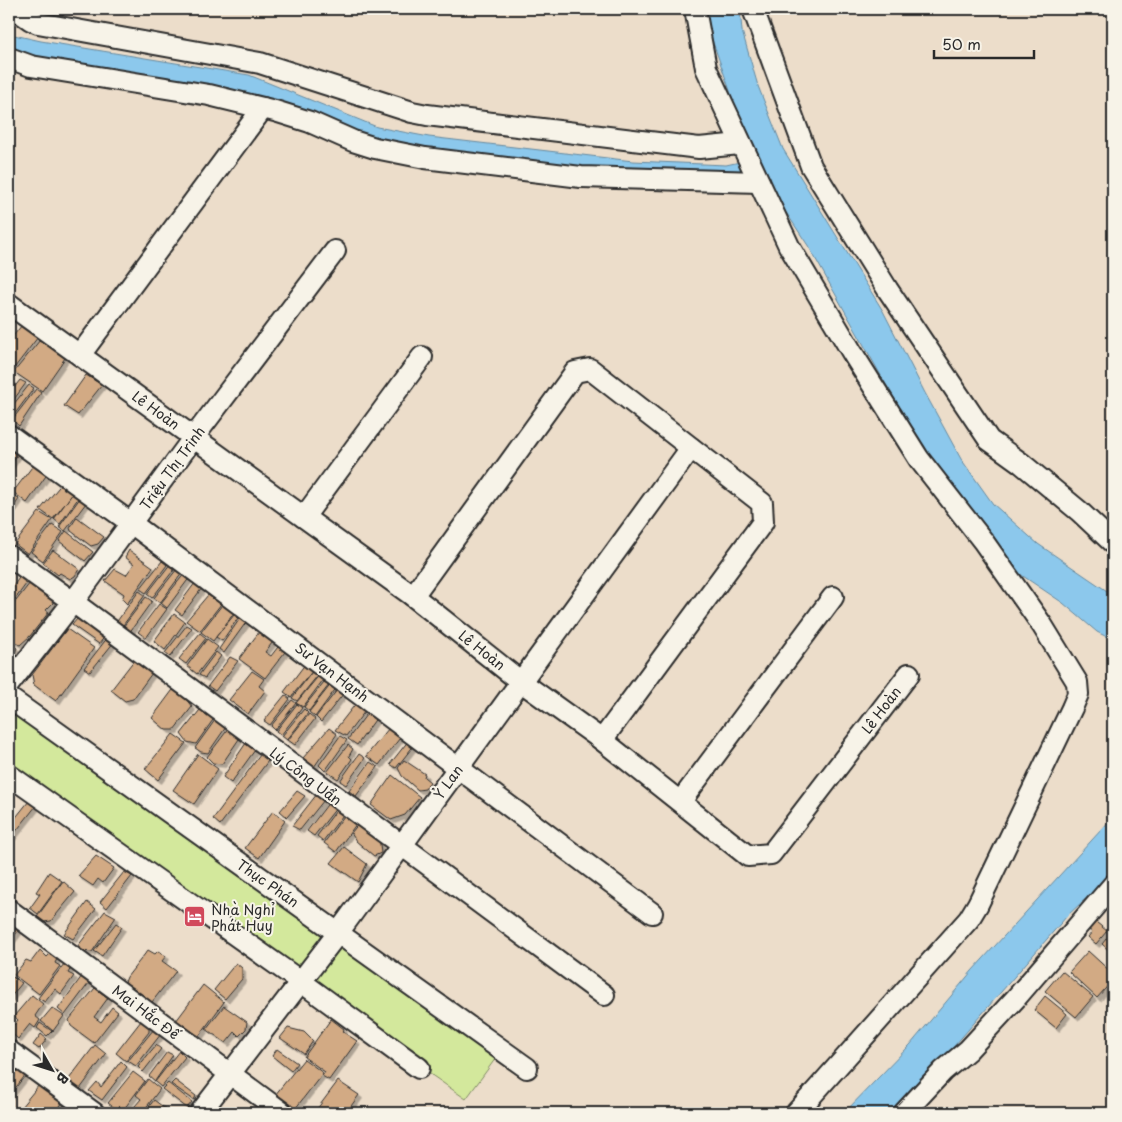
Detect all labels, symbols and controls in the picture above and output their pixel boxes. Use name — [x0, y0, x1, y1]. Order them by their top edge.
scale bar — [934, 28, 1034, 60]
text: 50 m — [942, 32, 981, 55]
street label: Lê Hoàn — [128, 385, 184, 435]
street label: Triệu Thị Trinh — [134, 422, 210, 514]
street label: Lê Hoàn — [454, 625, 510, 675]
street label: Sư Vạn Hạnh — [291, 637, 373, 707]
street label: Lê Hoàn — [856, 682, 906, 738]
street label: Lý Công Uẩn — [265, 742, 347, 810]
street label: Ỷ Lan — [428, 760, 468, 804]
street label: Thục Phán — [233, 854, 303, 912]
place label: Nhà Nghỉ Phát Huy — [211, 899, 275, 936]
hotel icon: Nhà Nghỉ Phát Huy — [183, 905, 207, 929]
street label: Mai Hắc Đế — [108, 980, 185, 1045]
north arrow — [28, 1044, 78, 1094]
text: B — [51, 1068, 74, 1089]

